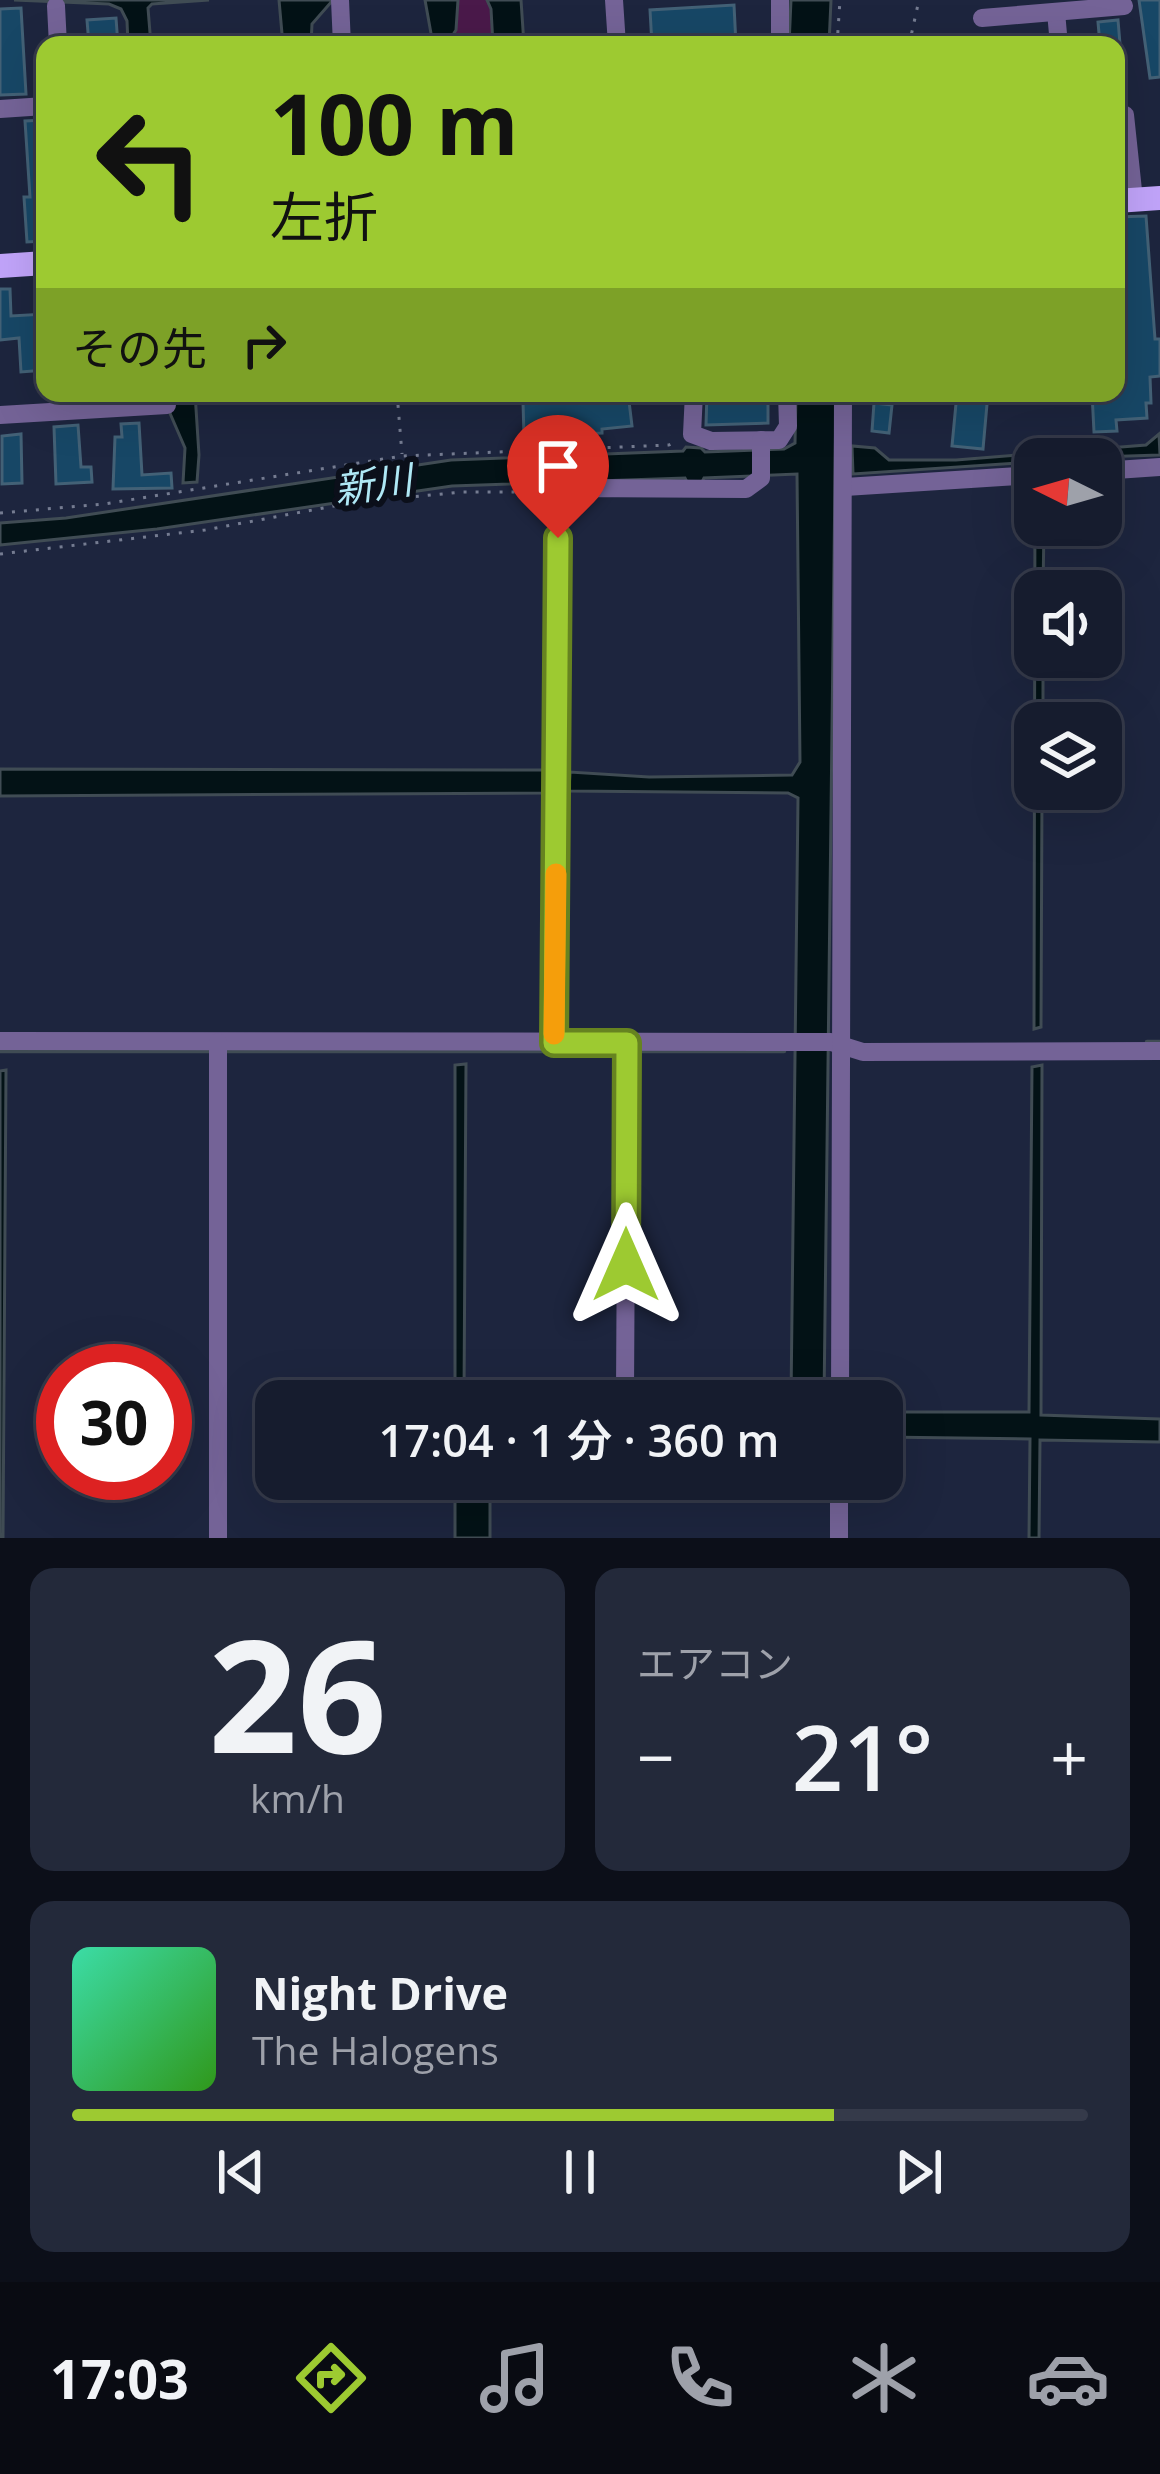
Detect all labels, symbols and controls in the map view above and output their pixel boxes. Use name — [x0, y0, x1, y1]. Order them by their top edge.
text: 100 m — [270, 65, 518, 180]
icon: left — [72, 84, 228, 240]
text: 左折 — [270, 179, 378, 253]
icon: right — [231, 312, 297, 378]
text: その先 — [72, 317, 207, 378]
pin — [507, 415, 609, 538]
icon: arrive — [525, 433, 591, 499]
north arrow — [1014, 438, 1122, 546]
map controls — [1014, 438, 1122, 810]
water label: 新川 — [331, 451, 419, 515]
button: sound — [1014, 570, 1122, 678]
button: layers — [1014, 702, 1122, 810]
position arrow — [563, 1202, 689, 1328]
speed limit sign: 30 — [36, 1344, 192, 1500]
text: 17:04 · 1 分 · 360 m — [379, 1409, 779, 1470]
text: 26 — [208, 1586, 387, 1799]
text: エアコン — [637, 1636, 793, 1689]
text: 21° — [792, 1695, 933, 1817]
text: − — [637, 1711, 675, 1801]
text: + — [1050, 1711, 1088, 1801]
text: km/h — [250, 1771, 345, 1824]
text: Night Drive — [252, 1962, 508, 2023]
text: The Halogens — [252, 2023, 499, 2076]
icon: previous — [208, 2139, 274, 2205]
icon: pause — [547, 2139, 613, 2205]
icon: next — [886, 2139, 952, 2205]
icon: directions — [289, 2336, 373, 2420]
icon: music — [473, 2336, 557, 2420]
icon: phone — [658, 2336, 742, 2420]
icon: climate — [842, 2336, 926, 2420]
icon: car — [1026, 2336, 1110, 2420]
text: 17:03 — [50, 2341, 189, 2415]

